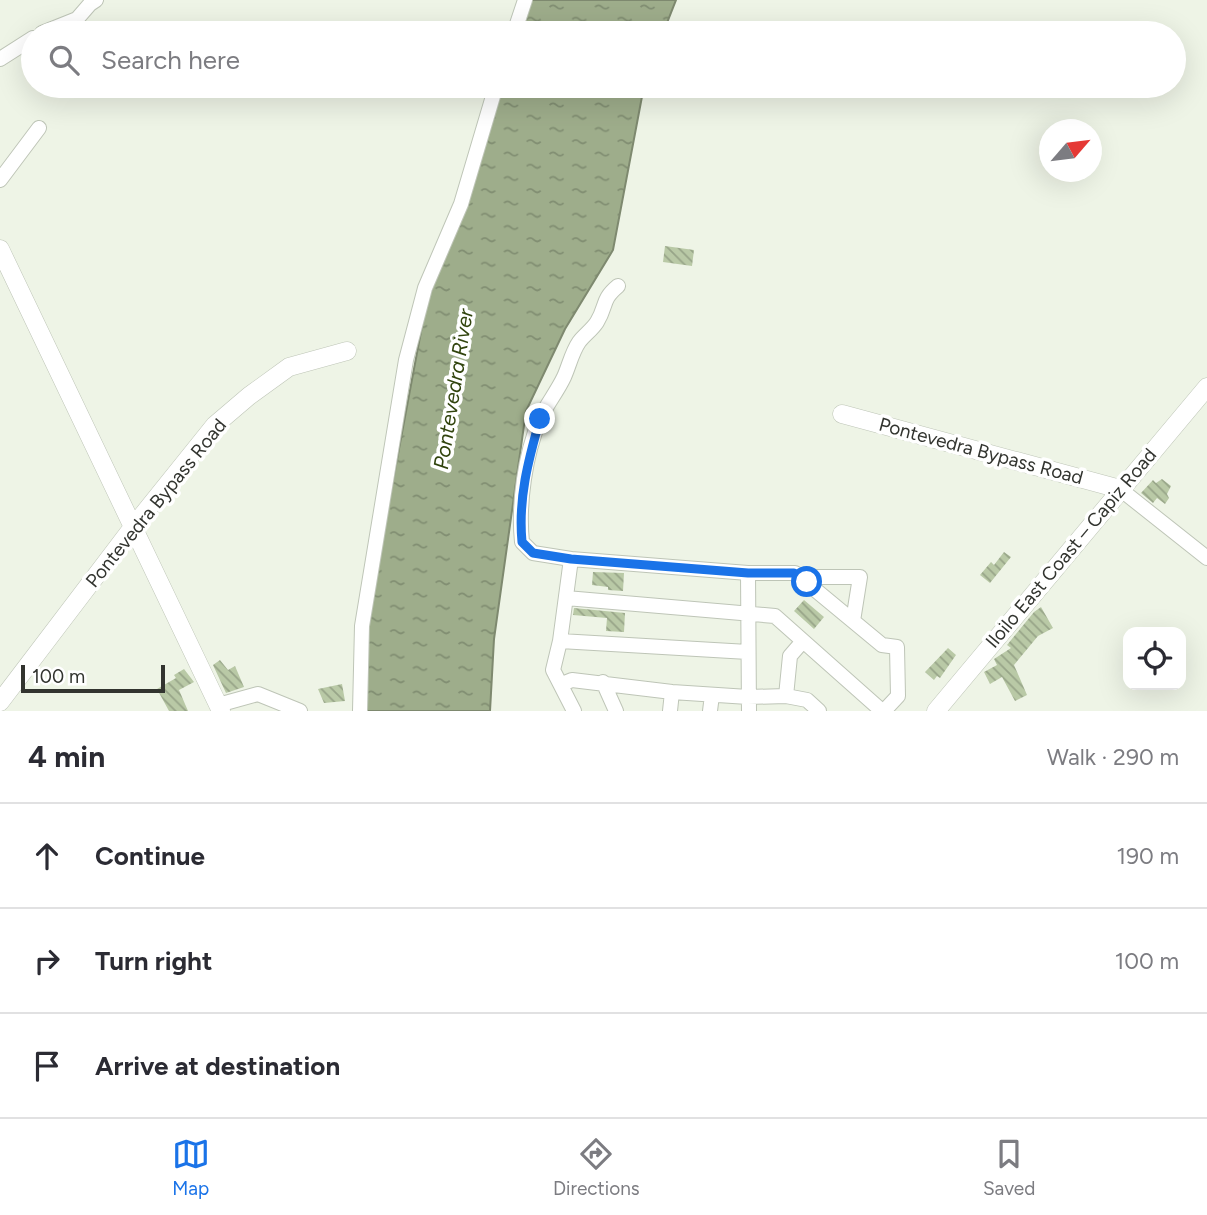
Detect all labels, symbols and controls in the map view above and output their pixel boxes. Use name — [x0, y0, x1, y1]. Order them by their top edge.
search box — [21, 21, 1186, 98]
icon: search — [45, 41, 83, 79]
text: Search here — [101, 44, 240, 76]
north arrow — [1039, 119, 1102, 182]
water label: Pontevedra River — [428, 306, 478, 471]
route end — [524, 403, 555, 434]
street label: Pontevedra Bypass Road — [876, 413, 1086, 489]
street label: Pontevedra Bypass Road — [81, 414, 231, 592]
street label: Iloilo East Coast – Capiz Road — [981, 444, 1161, 652]
route start — [791, 566, 822, 597]
map controls — [1123, 627, 1186, 690]
button: locate — [1123, 627, 1186, 690]
scale bar — [21, 662, 164, 694]
text: 100 m — [32, 665, 85, 688]
text: 4 min — [28, 738, 105, 775]
text: Walk · 290 m — [1047, 743, 1179, 771]
icon: ahead — [28, 837, 66, 875]
text: Continue — [95, 840, 205, 872]
text: 190 m — [1116, 842, 1179, 870]
icon: right — [28, 942, 66, 980]
text: Turn right — [95, 945, 212, 977]
text: 100 m — [1115, 947, 1179, 975]
icon: arrive — [28, 1047, 66, 1085]
text: Arrive at destination — [95, 1050, 340, 1082]
tab: Map — [172, 1135, 210, 1200]
tab: Directions — [553, 1135, 640, 1200]
tab: Saved — [983, 1135, 1035, 1200]

